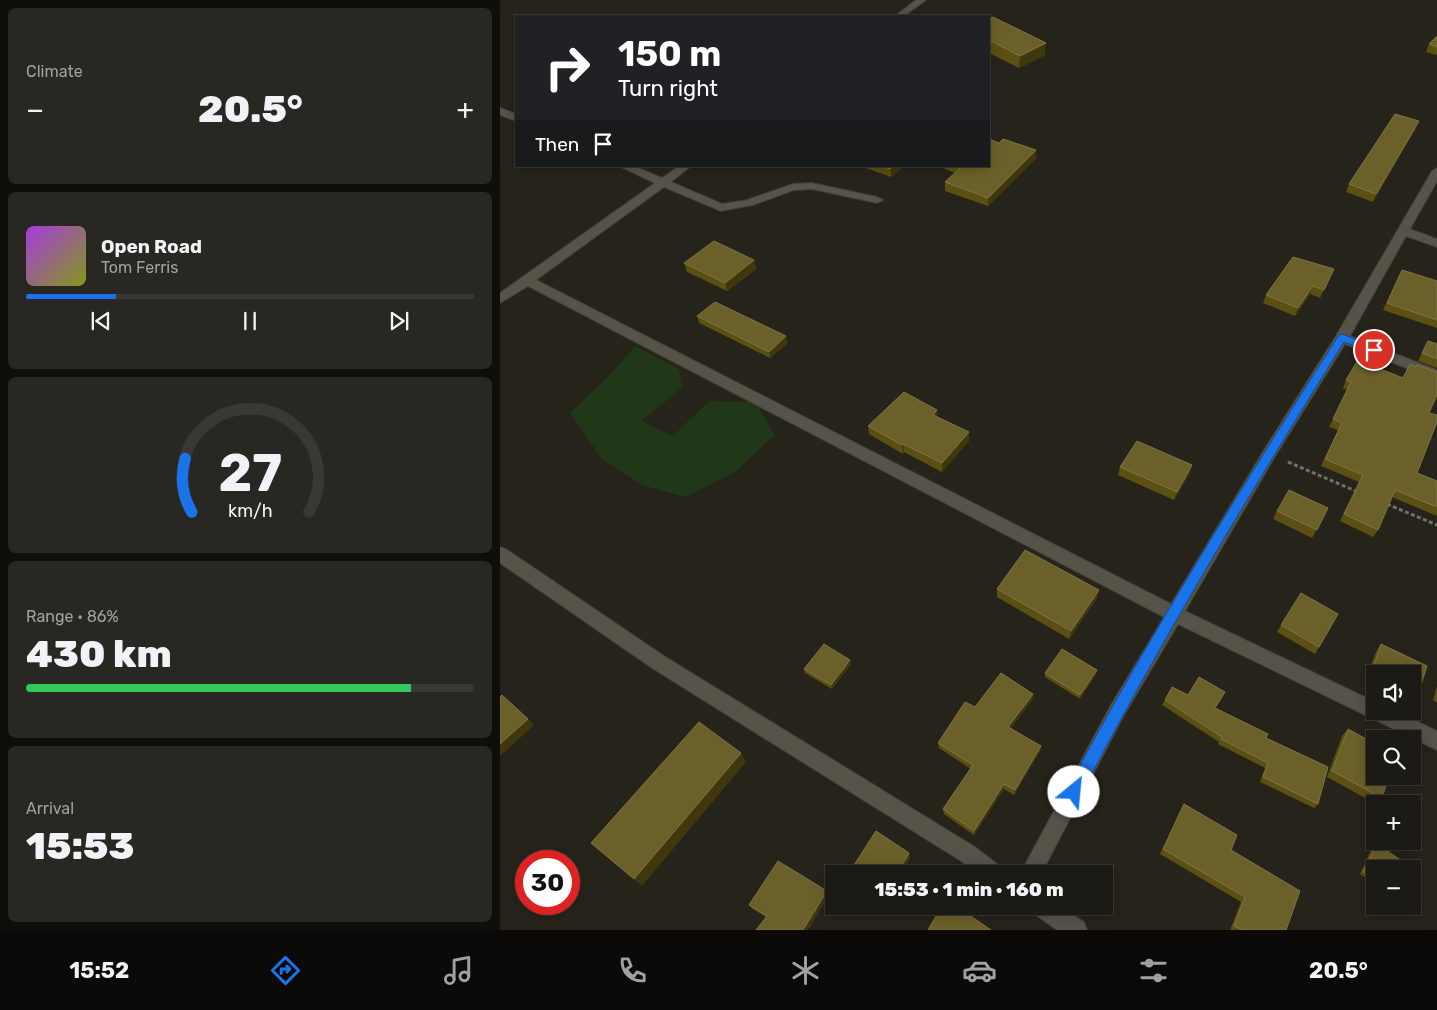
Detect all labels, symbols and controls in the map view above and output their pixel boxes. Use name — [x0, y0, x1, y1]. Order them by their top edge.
text: 150 m — [618, 33, 721, 75]
icon: right — [535, 35, 600, 100]
text: Climate — [26, 62, 83, 81]
text: Turn right — [618, 75, 718, 102]
text: 20.5° — [198, 86, 303, 132]
text: − — [26, 93, 44, 126]
text: + — [457, 93, 474, 126]
icon: arrive — [589, 130, 617, 158]
text: Then — [535, 133, 579, 156]
text: Open Road — [101, 235, 202, 258]
text: Tom Ferris — [101, 258, 178, 277]
icon: previous — [87, 307, 115, 335]
icon: pause — [236, 307, 264, 335]
icon: next — [385, 307, 413, 335]
pin — [1353, 329, 1395, 371]
icon: arrive — [1360, 336, 1388, 364]
text: 27 — [218, 442, 282, 504]
text: km/h — [228, 500, 272, 521]
text: Range · 86% — [26, 607, 119, 626]
text: 430 km — [26, 631, 172, 677]
map controls — [1366, 665, 1421, 915]
button: sound — [1366, 665, 1421, 720]
button: search — [1366, 730, 1421, 785]
position arrow — [1047, 765, 1099, 817]
button: + — [1366, 795, 1421, 850]
text: Arrival — [26, 799, 74, 818]
text: 15:53 — [26, 823, 134, 869]
speed limit sign: 30 — [515, 850, 580, 915]
button: − — [1366, 860, 1421, 915]
text: 15:53 · 1 min · 160 m — [874, 878, 1064, 901]
icon: directions — [268, 953, 303, 988]
icon: music — [441, 953, 476, 988]
icon: phone — [615, 953, 650, 988]
icon: climate — [788, 953, 823, 988]
icon: car — [962, 953, 997, 988]
icon: filters — [1136, 953, 1171, 988]
text: 15:52 — [69, 957, 129, 984]
text: 20.5° — [1309, 957, 1368, 984]

